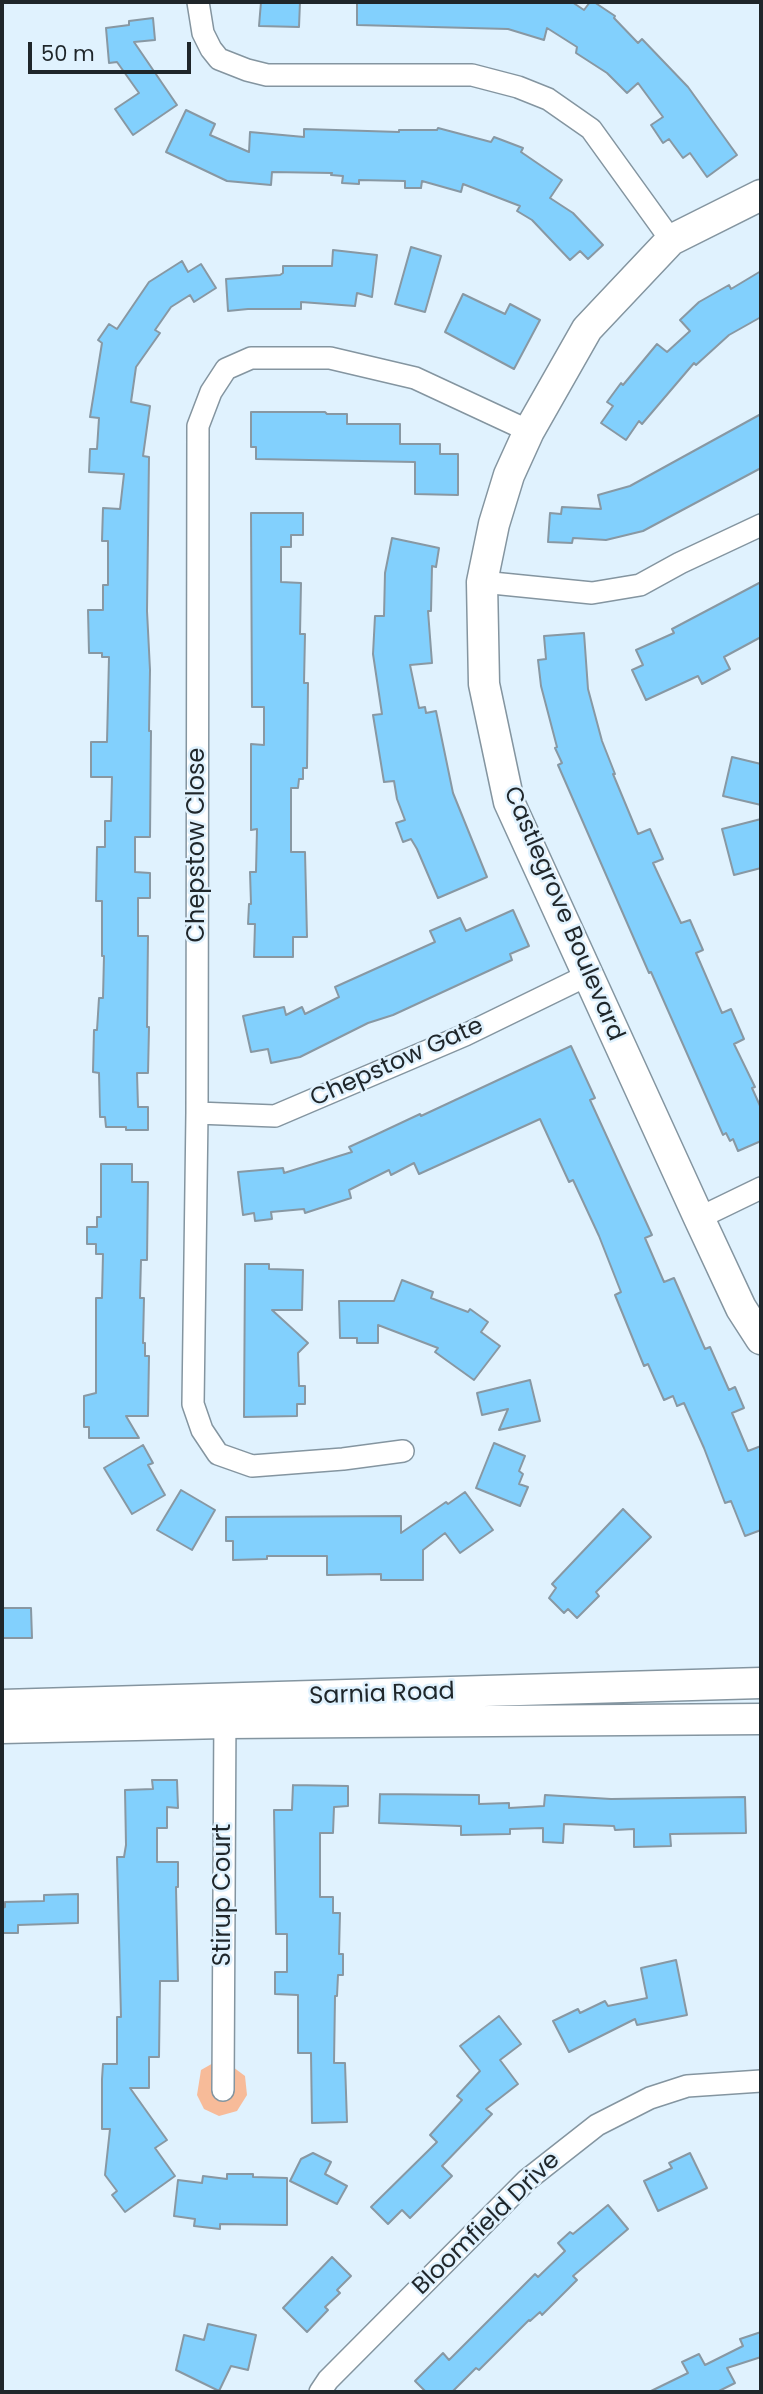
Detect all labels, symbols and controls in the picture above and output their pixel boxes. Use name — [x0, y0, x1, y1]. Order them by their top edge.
scale bar — [32, 28, 194, 72]
text: 50 m — [41, 39, 95, 68]
street label: Chepstow Close — [184, 748, 212, 942]
street label: Castlegrove Boulevard — [496, 783, 630, 1045]
street label: Chepstow Gate — [306, 1012, 488, 1114]
street label: Sarnia Road — [309, 1678, 455, 1712]
street label: Stirup Court — [210, 1824, 238, 1966]
street label: Bloomfield Drive — [407, 2146, 567, 2302]

